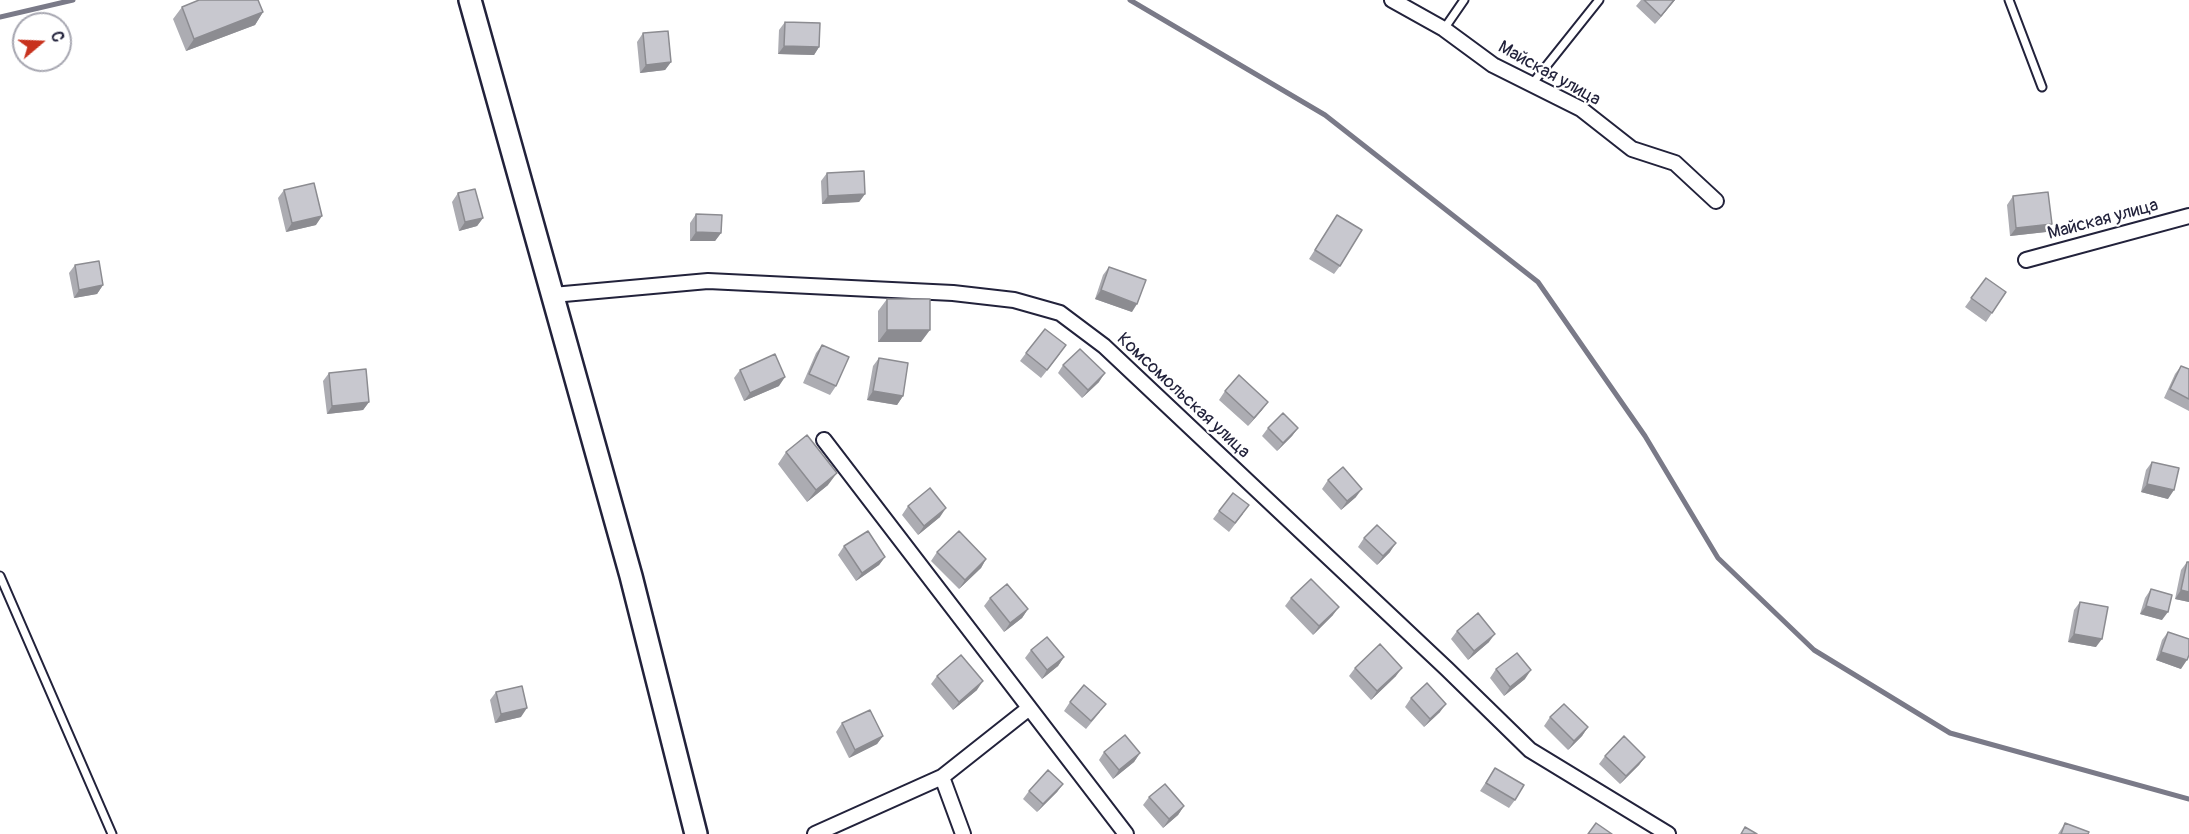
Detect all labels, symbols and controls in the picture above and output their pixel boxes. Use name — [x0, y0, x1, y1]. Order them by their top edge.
north arrow — [12, 12, 72, 72]
text: С — [46, 29, 68, 45]
street label: Майская улица — [1494, 37, 1604, 111]
street label: Майская улица — [2045, 195, 2161, 245]
street label: Комсомольская улица — [1112, 329, 1254, 463]

